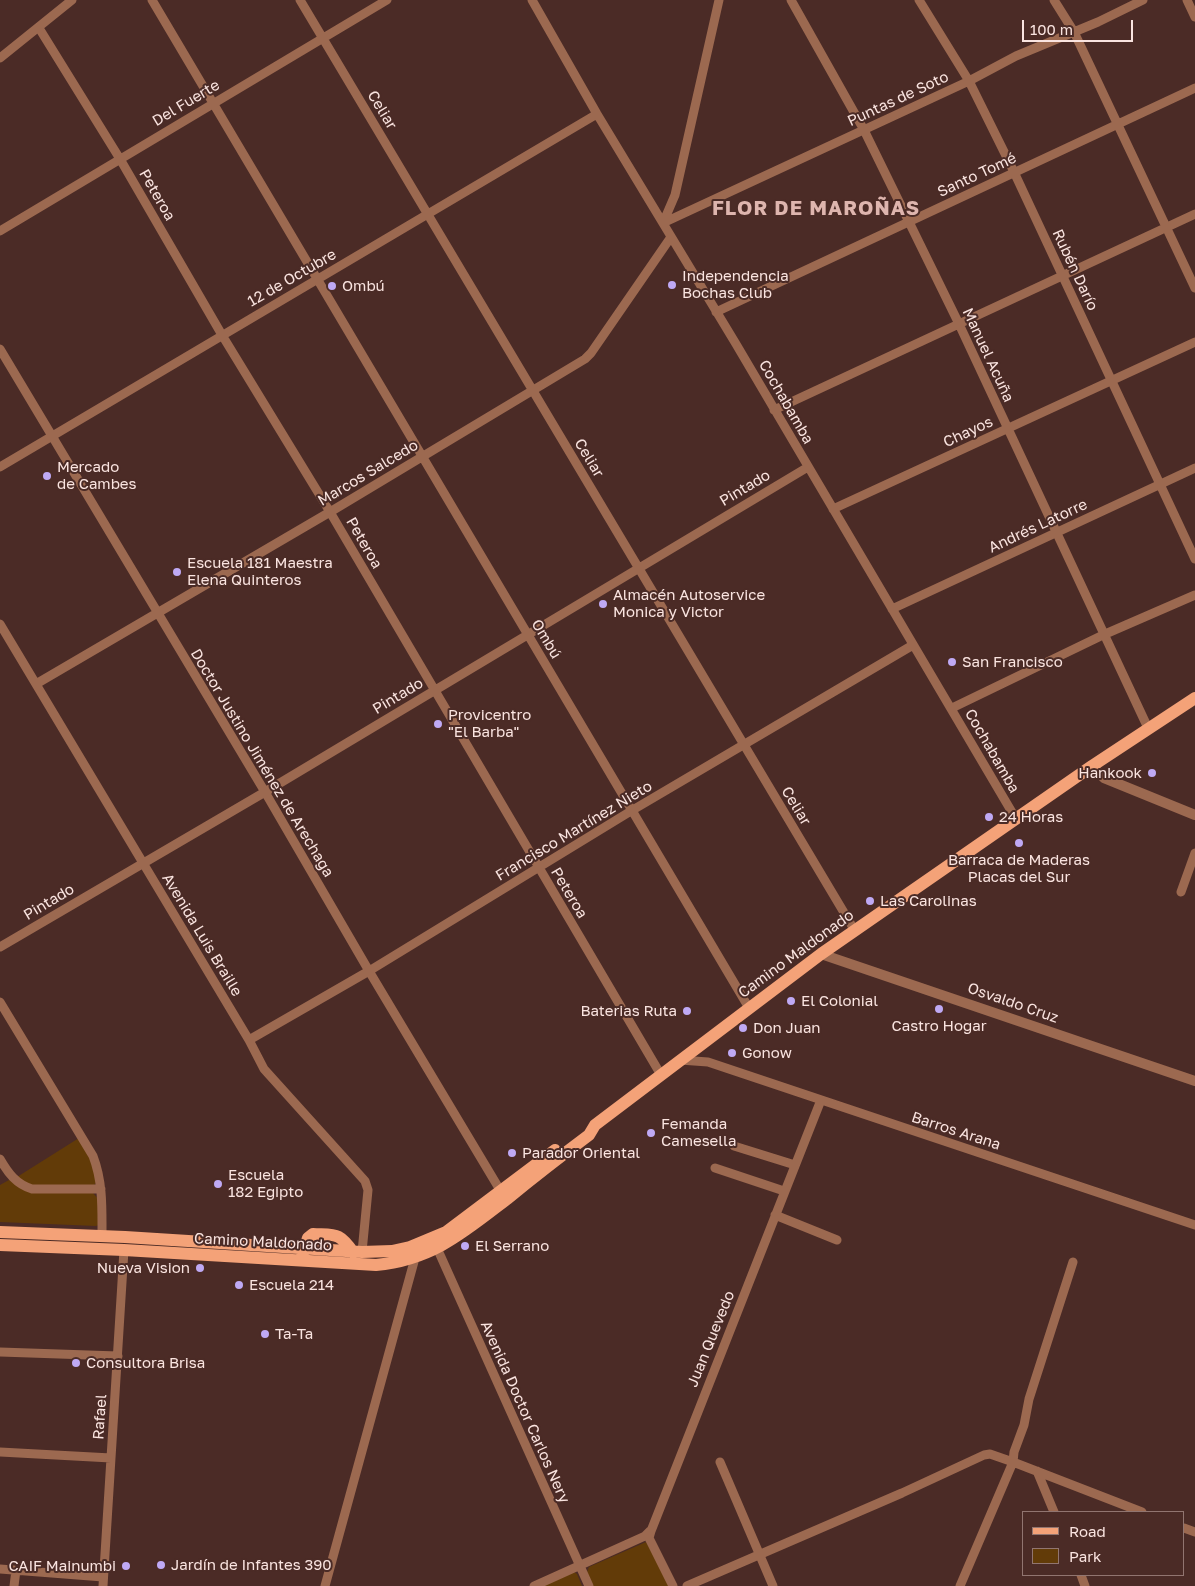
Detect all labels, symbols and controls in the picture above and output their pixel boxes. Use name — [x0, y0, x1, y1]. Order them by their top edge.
scale bar — [1025, 10, 1136, 42]
text: 100 m — [1030, 20, 1073, 38]
street label: Puntas de Soto — [845, 68, 951, 130]
street label: Del Fuerte — [149, 76, 223, 130]
street label: Celiar — [363, 87, 401, 133]
street label: Santo Tomé — [935, 149, 1019, 201]
street label: Peteroa — [135, 166, 179, 224]
district label: FLOR DE MAROÑAS — [710, 197, 922, 221]
street label: Rubén Darío — [1048, 226, 1102, 314]
street label: 12 de Octubre — [244, 245, 340, 311]
place label: Independencia Bochas Club — [682, 267, 789, 302]
place label: Ombú — [342, 277, 385, 295]
marker: Independencia Bochas Club — [666, 279, 678, 291]
marker: Ombú — [326, 280, 338, 292]
street label: Manuel Acuña — [958, 305, 1018, 405]
street label: Cochabamba — [755, 357, 817, 447]
street label: Chayos — [940, 413, 996, 451]
street label: Celiar — [570, 435, 608, 481]
street label: Marcos Salcedo — [315, 436, 421, 510]
place label: Mercado de Cambes — [57, 458, 136, 493]
street label: Pintado — [717, 466, 773, 510]
marker: Mercado de Cambes — [41, 470, 53, 482]
street label: Andrés Latorre — [986, 495, 1090, 557]
street label: Peteroa — [342, 514, 386, 572]
place label: Escuela 181 Maestra Elena Quinteros — [187, 554, 333, 589]
marker: Escuela 181 Maestra Elena Quinteros — [171, 566, 183, 578]
place label: Almacén Autoservice Monica y Victor — [613, 586, 765, 621]
marker: Almacén Autoservice Monica y Victor — [597, 598, 609, 610]
street label: Ombú — [527, 616, 565, 662]
street label: Doctor Justino Jiménez de Arechaga — [187, 646, 337, 880]
place label: San Francisco — [962, 653, 1063, 671]
marker: San Francisco — [946, 656, 958, 668]
street label: Pintado — [370, 674, 426, 718]
place label: Provicentro "El Barba" — [448, 706, 531, 741]
street label: Cochabamba — [961, 706, 1023, 796]
marker: Provicentro "El Barba" — [432, 718, 444, 730]
place label: Hankook — [1078, 764, 1142, 782]
marker: Hankook — [1146, 767, 1158, 779]
street label: Francisco Martínez Nieto — [492, 777, 656, 885]
street label: Celiar — [777, 783, 815, 829]
place label: 24 Horas — [999, 808, 1063, 826]
marker: 24 Horas — [983, 811, 995, 823]
marker: Barraca de Maderas Placas del Sur — [1013, 837, 1025, 849]
place label: Barraca de Maderas Placas del Sur — [948, 851, 1090, 886]
street label: Peteroa — [547, 864, 591, 922]
street label: Avenida Luis Braille — [158, 870, 246, 1000]
street label: Pintado — [21, 880, 77, 924]
place label: Las Carolinas — [880, 892, 977, 910]
marker: Las Carolinas — [864, 895, 876, 907]
street label: Camino Maldonado — [735, 906, 857, 1002]
street label: Osvaldo Cruz — [965, 979, 1061, 1027]
place label: El Colonial — [801, 992, 878, 1010]
marker: El Colonial — [785, 995, 797, 1007]
place label: Baterias Ruta — [580, 1002, 677, 1020]
marker: Castro Hogar — [933, 1003, 945, 1015]
marker: Baterias Ruta — [681, 1005, 693, 1017]
place label: Castro Hogar — [891, 1017, 987, 1035]
place label: Don Juan — [753, 1019, 821, 1037]
marker: Don Juan — [737, 1022, 749, 1034]
place label: Gonow — [742, 1044, 792, 1062]
marker: Gonow — [726, 1047, 738, 1059]
street label: Barros Arana — [909, 1108, 1003, 1154]
place label: Femanda Camesella — [661, 1115, 736, 1150]
marker: Femanda Camesella — [645, 1127, 657, 1139]
place label: Parador Oriental — [522, 1144, 640, 1162]
marker: Parador Oriental — [506, 1147, 518, 1159]
place label: Escuela 182 Egipto — [228, 1166, 303, 1201]
marker: Escuela 182 Egipto — [212, 1178, 224, 1190]
street label: Camino Maldonado — [194, 1229, 332, 1255]
place label: El Serrano — [475, 1237, 549, 1255]
marker: El Serrano — [459, 1240, 471, 1252]
place label: Nueva Vision — [97, 1259, 190, 1277]
marker: Nueva Vision — [194, 1262, 206, 1274]
place label: Escuela 214 — [249, 1276, 334, 1294]
marker: Escuela 214 — [233, 1279, 245, 1291]
street label: Juan Quevedo — [683, 1288, 739, 1390]
street label: Avenida Doctor Carlos Nery — [477, 1318, 573, 1506]
place label: Ta-Ta — [275, 1325, 313, 1343]
marker: Ta-Ta — [259, 1328, 271, 1340]
place label: Consultora Brisa — [86, 1354, 205, 1372]
marker: Consultora Brisa — [70, 1357, 82, 1369]
street label: Rafael — [89, 1394, 111, 1440]
legend — [1022, 1511, 1185, 1576]
text: Road — [1069, 1522, 1106, 1540]
text: Park — [1069, 1547, 1101, 1565]
place label: Jardín de Infantes 390 — [171, 1556, 332, 1574]
place label: CAIF Mainumbi — [8, 1557, 116, 1575]
marker: Jardín de Infantes 390 — [155, 1559, 167, 1571]
marker: CAIF Mainumbi — [120, 1560, 132, 1572]

